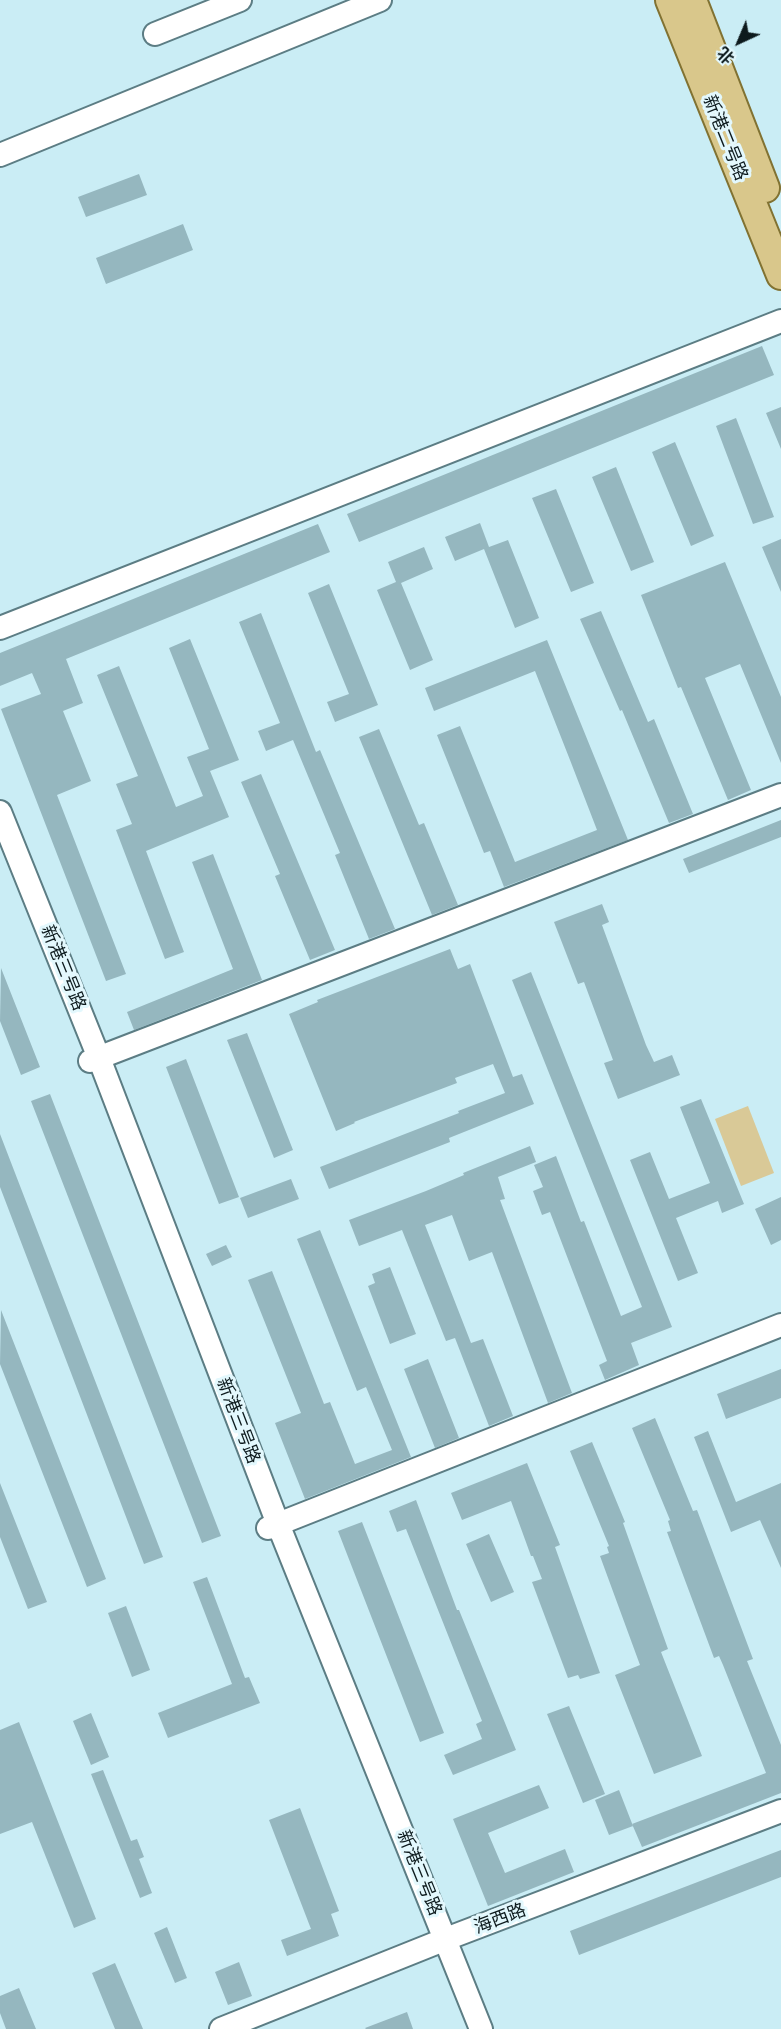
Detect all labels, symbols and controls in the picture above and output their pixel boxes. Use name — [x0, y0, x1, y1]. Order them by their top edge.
north arrow — [709, 12, 769, 72]
text: 北 — [714, 43, 739, 68]
street label: 新港二号路 — [698, 92, 752, 184]
street label: 新港三号路 — [36, 922, 90, 1014]
street label: 新港三号路 — [212, 1375, 264, 1467]
street label: 新港三号路 — [392, 1827, 446, 1919]
street label: 海西路 — [471, 1899, 529, 1939]

